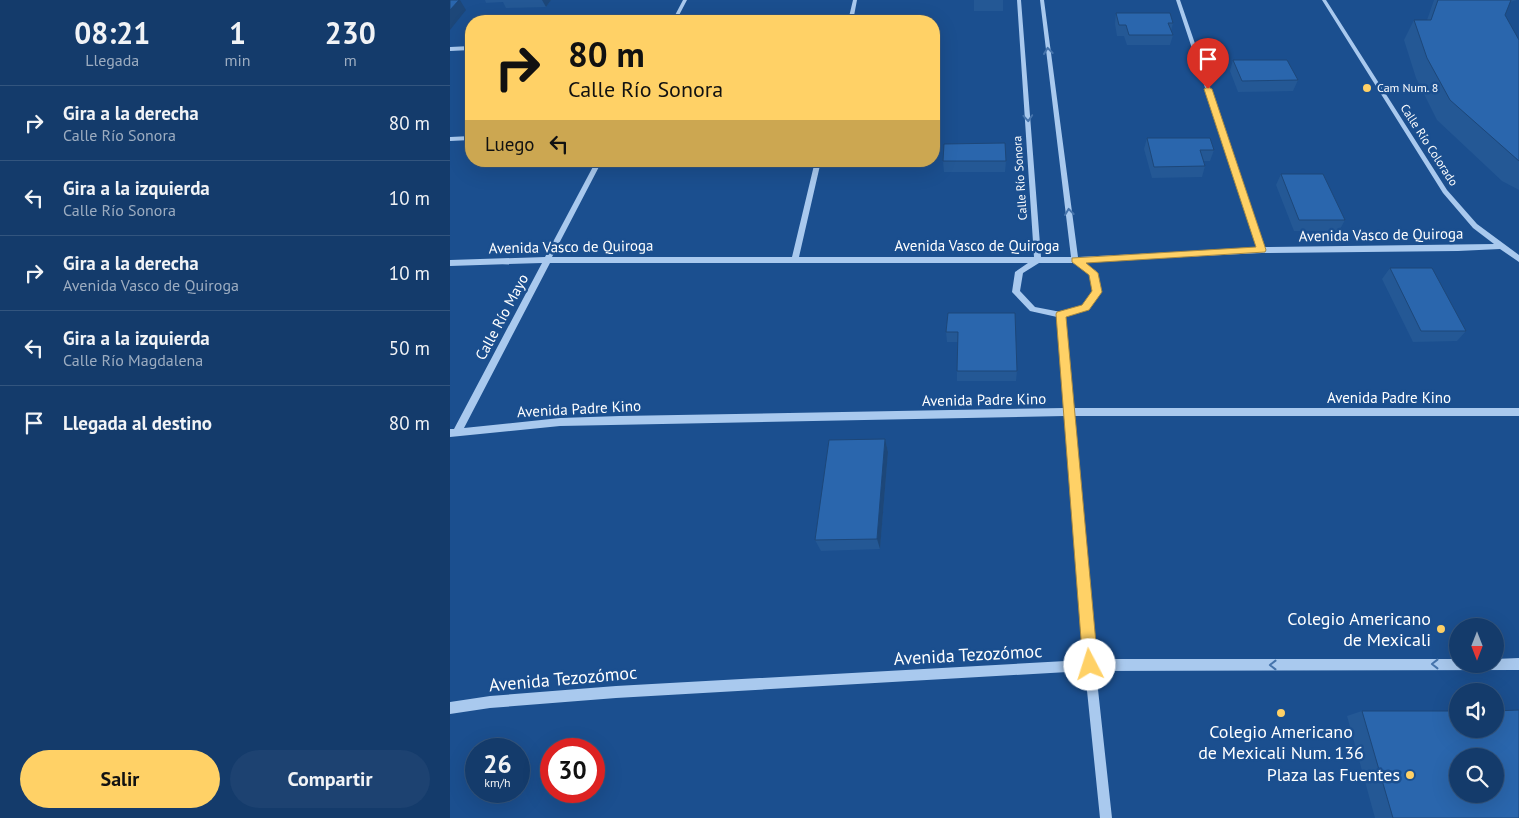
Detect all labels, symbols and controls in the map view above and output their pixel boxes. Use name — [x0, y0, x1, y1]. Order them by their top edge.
text: 08:21 — [74, 13, 150, 52]
text: 1 — [229, 13, 246, 52]
text: 230 — [325, 13, 376, 52]
text: 80 m — [568, 31, 645, 77]
icon: right — [485, 35, 550, 100]
pin — [1187, 38, 1229, 89]
icon: arrive — [1194, 45, 1222, 73]
one-way arrow — [1044, 46, 1054, 55]
text: Llegada — [85, 50, 139, 70]
text: min — [225, 50, 251, 70]
text: m — [344, 50, 357, 70]
text: Calle Río Sonora — [568, 75, 723, 103]
place label: Cam Num. 8 — [1377, 80, 1438, 95]
marker: Cam Num. 8 — [1361, 82, 1373, 94]
text: Gira a la derecha — [63, 101, 199, 125]
street label: Calle Río Colorado — [1397, 101, 1461, 188]
icon: right — [20, 109, 48, 137]
text: 80 m — [389, 111, 430, 135]
one-way arrow — [1022, 115, 1033, 123]
text: Calle Río Sonora — [63, 125, 176, 145]
icon: left — [545, 130, 573, 158]
text: Luego — [485, 132, 535, 156]
street label: Calle Río Sonora — [1009, 135, 1030, 221]
text: Gira a la izquierda — [63, 176, 210, 200]
icon: left — [20, 184, 48, 212]
text: 10 m — [389, 186, 430, 210]
text: Calle Río Sonora — [63, 200, 176, 220]
one-way arrow — [1064, 207, 1075, 215]
street label: Avenida Vasco de Quiroga — [1298, 224, 1464, 245]
street label: Avenida Vasco de Quiroga — [488, 236, 654, 257]
street label: Avenida Vasco de Quiroga — [895, 236, 1059, 255]
text: Gira a la derecha — [63, 251, 199, 275]
icon: right — [20, 259, 48, 287]
text: 10 m — [389, 261, 430, 285]
street label: Calle Río Mayo — [471, 270, 532, 363]
text: Avenida Vasco de Quiroga — [63, 275, 239, 295]
text: Gira a la izquierda — [63, 326, 210, 350]
icon: left — [20, 334, 48, 362]
text: 50 m — [389, 336, 430, 360]
text: Calle Río Magdalena — [63, 350, 203, 370]
street label: Avenida Padre Kino — [1327, 388, 1451, 407]
street label: Avenida Padre Kino — [922, 389, 1046, 410]
street label: Avenida Padre Kino — [516, 396, 641, 421]
icon: arrive — [20, 409, 48, 437]
text: Llegada al destino — [63, 411, 212, 435]
text: 80 m — [389, 411, 430, 435]
place label: Colegio Americano de Mexicali — [1287, 607, 1431, 651]
north arrow — [1449, 618, 1504, 672]
map controls — [1449, 618, 1504, 803]
marker: Colegio Americano de Mexicali — [1435, 623, 1447, 635]
position arrow — [1063, 638, 1115, 690]
street label: Avenida Tezozómoc — [893, 639, 1043, 670]
one-way arrow — [1431, 659, 1439, 669]
one-way arrow — [1269, 660, 1276, 670]
street label: Avenida Tezozómoc — [488, 661, 638, 696]
button: sound — [1449, 683, 1504, 738]
marker: Colegio Americano de Mexicali Num. 136 — [1275, 707, 1287, 719]
place label: Colegio Americano de Mexicali Num. 136 — [1198, 720, 1364, 764]
speed limit sign: 30 — [540, 738, 605, 803]
text: 26 — [483, 748, 512, 780]
button: search — [1449, 748, 1504, 803]
button: Salir — [20, 750, 220, 808]
button: Compartir — [230, 750, 430, 808]
place label: Plaza las Fuentes — [1267, 763, 1400, 786]
marker: Plaza las Fuentes — [1404, 769, 1416, 781]
text: km/h — [484, 775, 511, 790]

